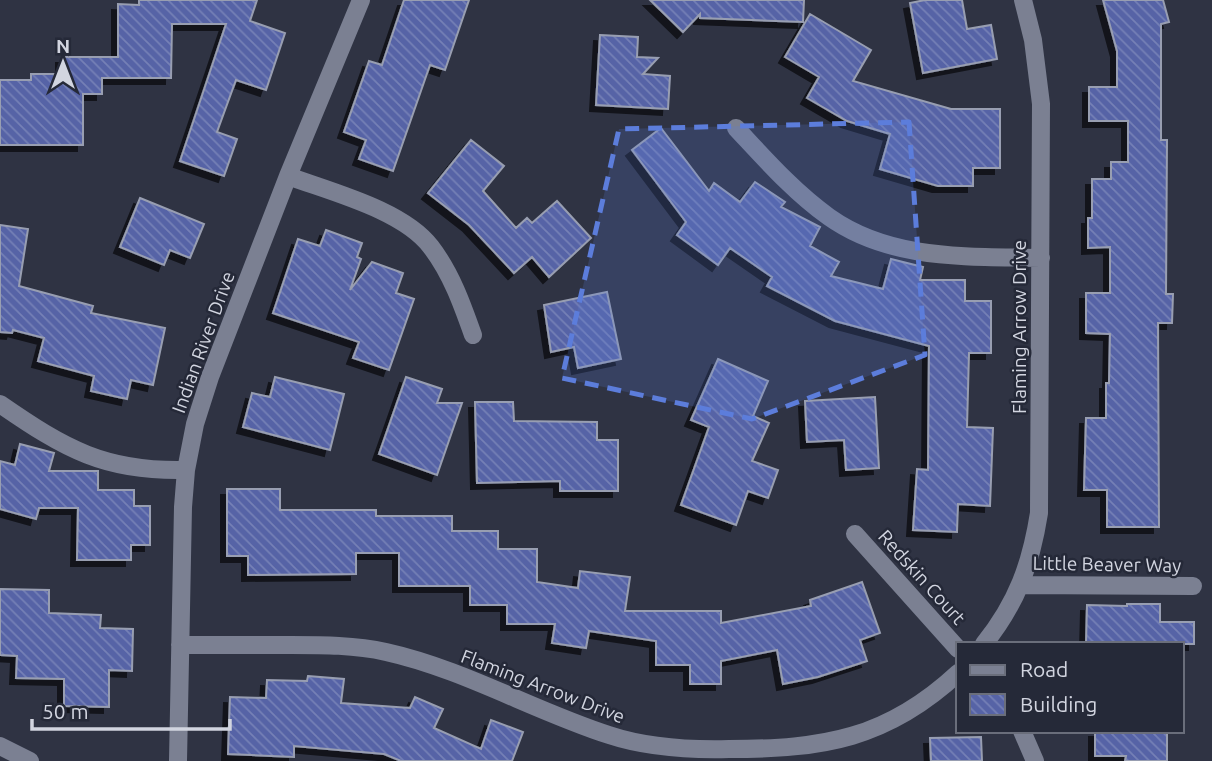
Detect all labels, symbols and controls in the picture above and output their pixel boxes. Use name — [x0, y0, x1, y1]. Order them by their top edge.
north arrow — [28, 28, 98, 98]
text: N — [56, 35, 70, 57]
street label: Flaming Arrow Drive — [1008, 240, 1030, 414]
street label: Indian River Drive — [167, 268, 239, 416]
street label: Redskin Court — [874, 525, 970, 629]
street label: Little Beaver Way — [1032, 552, 1182, 576]
legend — [956, 642, 1184, 733]
street label: Flaming Arrow Drive — [458, 645, 628, 727]
text: Road — [1020, 657, 1068, 681]
scale bar — [32, 688, 229, 732]
text: Building — [1020, 692, 1097, 716]
text: 50 m — [42, 699, 89, 723]

